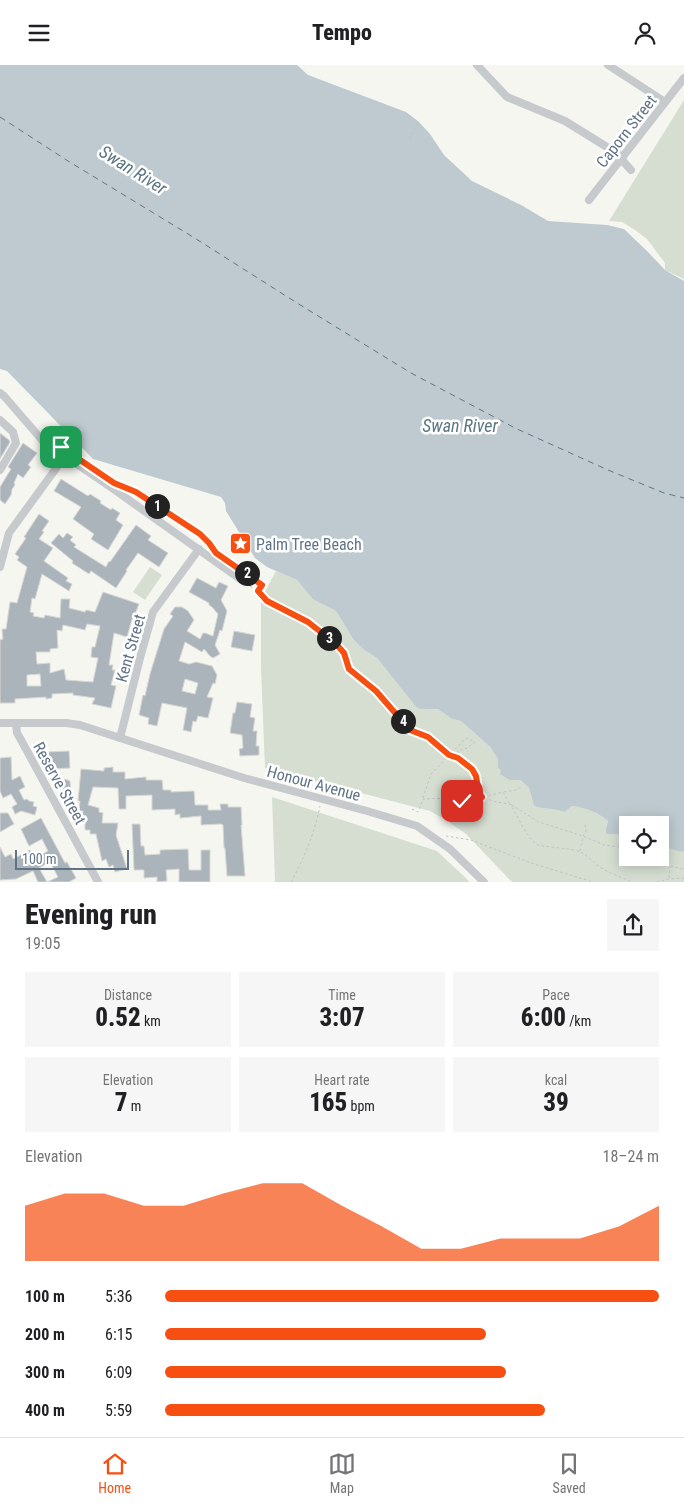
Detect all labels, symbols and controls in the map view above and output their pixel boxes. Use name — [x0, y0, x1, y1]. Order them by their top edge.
icon: menu — [25, 19, 53, 47]
icon: person — [631, 19, 659, 47]
text: Tempo — [312, 20, 372, 45]
street label: Caporn Street — [592, 91, 661, 171]
water label: Swan River — [96, 141, 171, 199]
water label: Swan River — [422, 415, 498, 436]
pin — [40, 426, 82, 468]
icon: arrive — [47, 433, 75, 461]
pin: 1 — [144, 493, 170, 519]
text: 1 — [154, 498, 161, 514]
place icon: Palm Tree Beach — [228, 532, 252, 556]
place label: Palm Tree Beach — [256, 535, 362, 554]
pin: 2 — [234, 561, 260, 585]
text: 2 — [244, 565, 251, 581]
street label: Kent Street — [112, 612, 149, 684]
pin: 3 — [316, 625, 342, 651]
text: 3 — [326, 630, 333, 646]
pin: 4 — [390, 709, 416, 733]
text: 4 — [400, 713, 407, 729]
street label: Reserve Street — [29, 739, 90, 828]
street label: Honour Avenue — [265, 762, 363, 805]
pin — [441, 780, 483, 822]
icon: check — [448, 787, 476, 815]
map controls — [619, 816, 669, 866]
button: locate — [619, 816, 669, 866]
scale bar — [15, 847, 129, 870]
text: 100 m — [22, 851, 57, 867]
text: Evening run — [25, 898, 157, 931]
button: share — [607, 899, 659, 951]
text: 19:05 — [25, 934, 60, 953]
text: Distance — [104, 987, 152, 1003]
text: Time — [328, 987, 356, 1003]
text: Pace — [542, 987, 570, 1003]
text: 0.52 — [95, 1003, 141, 1032]
text: 3:07 — [319, 1003, 365, 1032]
text: 6:00 — [521, 1003, 566, 1032]
text: km — [141, 1013, 161, 1029]
text: /km — [566, 1013, 591, 1029]
text: Elevation — [103, 1072, 153, 1088]
text: Heart rate — [314, 1072, 370, 1088]
text: kcal — [545, 1072, 567, 1088]
text: 7 — [115, 1088, 127, 1117]
text: 165 — [309, 1088, 347, 1117]
text: 39 — [543, 1088, 569, 1117]
text: m — [127, 1098, 141, 1114]
text: bpm — [347, 1098, 375, 1114]
text: Elevation — [25, 1147, 83, 1166]
text: 18–24 m — [603, 1147, 659, 1166]
text: 100 m — [25, 1287, 65, 1306]
text: 5:36 — [105, 1287, 132, 1306]
text: 200 m — [25, 1325, 65, 1344]
text: 6:15 — [105, 1325, 132, 1344]
text: 300 m — [25, 1363, 65, 1382]
text: 6:09 — [105, 1363, 132, 1382]
text: 400 m — [25, 1401, 65, 1420]
text: 5:59 — [105, 1401, 132, 1420]
tab: Home — [98, 1450, 131, 1496]
tab: Map — [328, 1450, 356, 1496]
tab: Saved — [552, 1450, 586, 1496]

